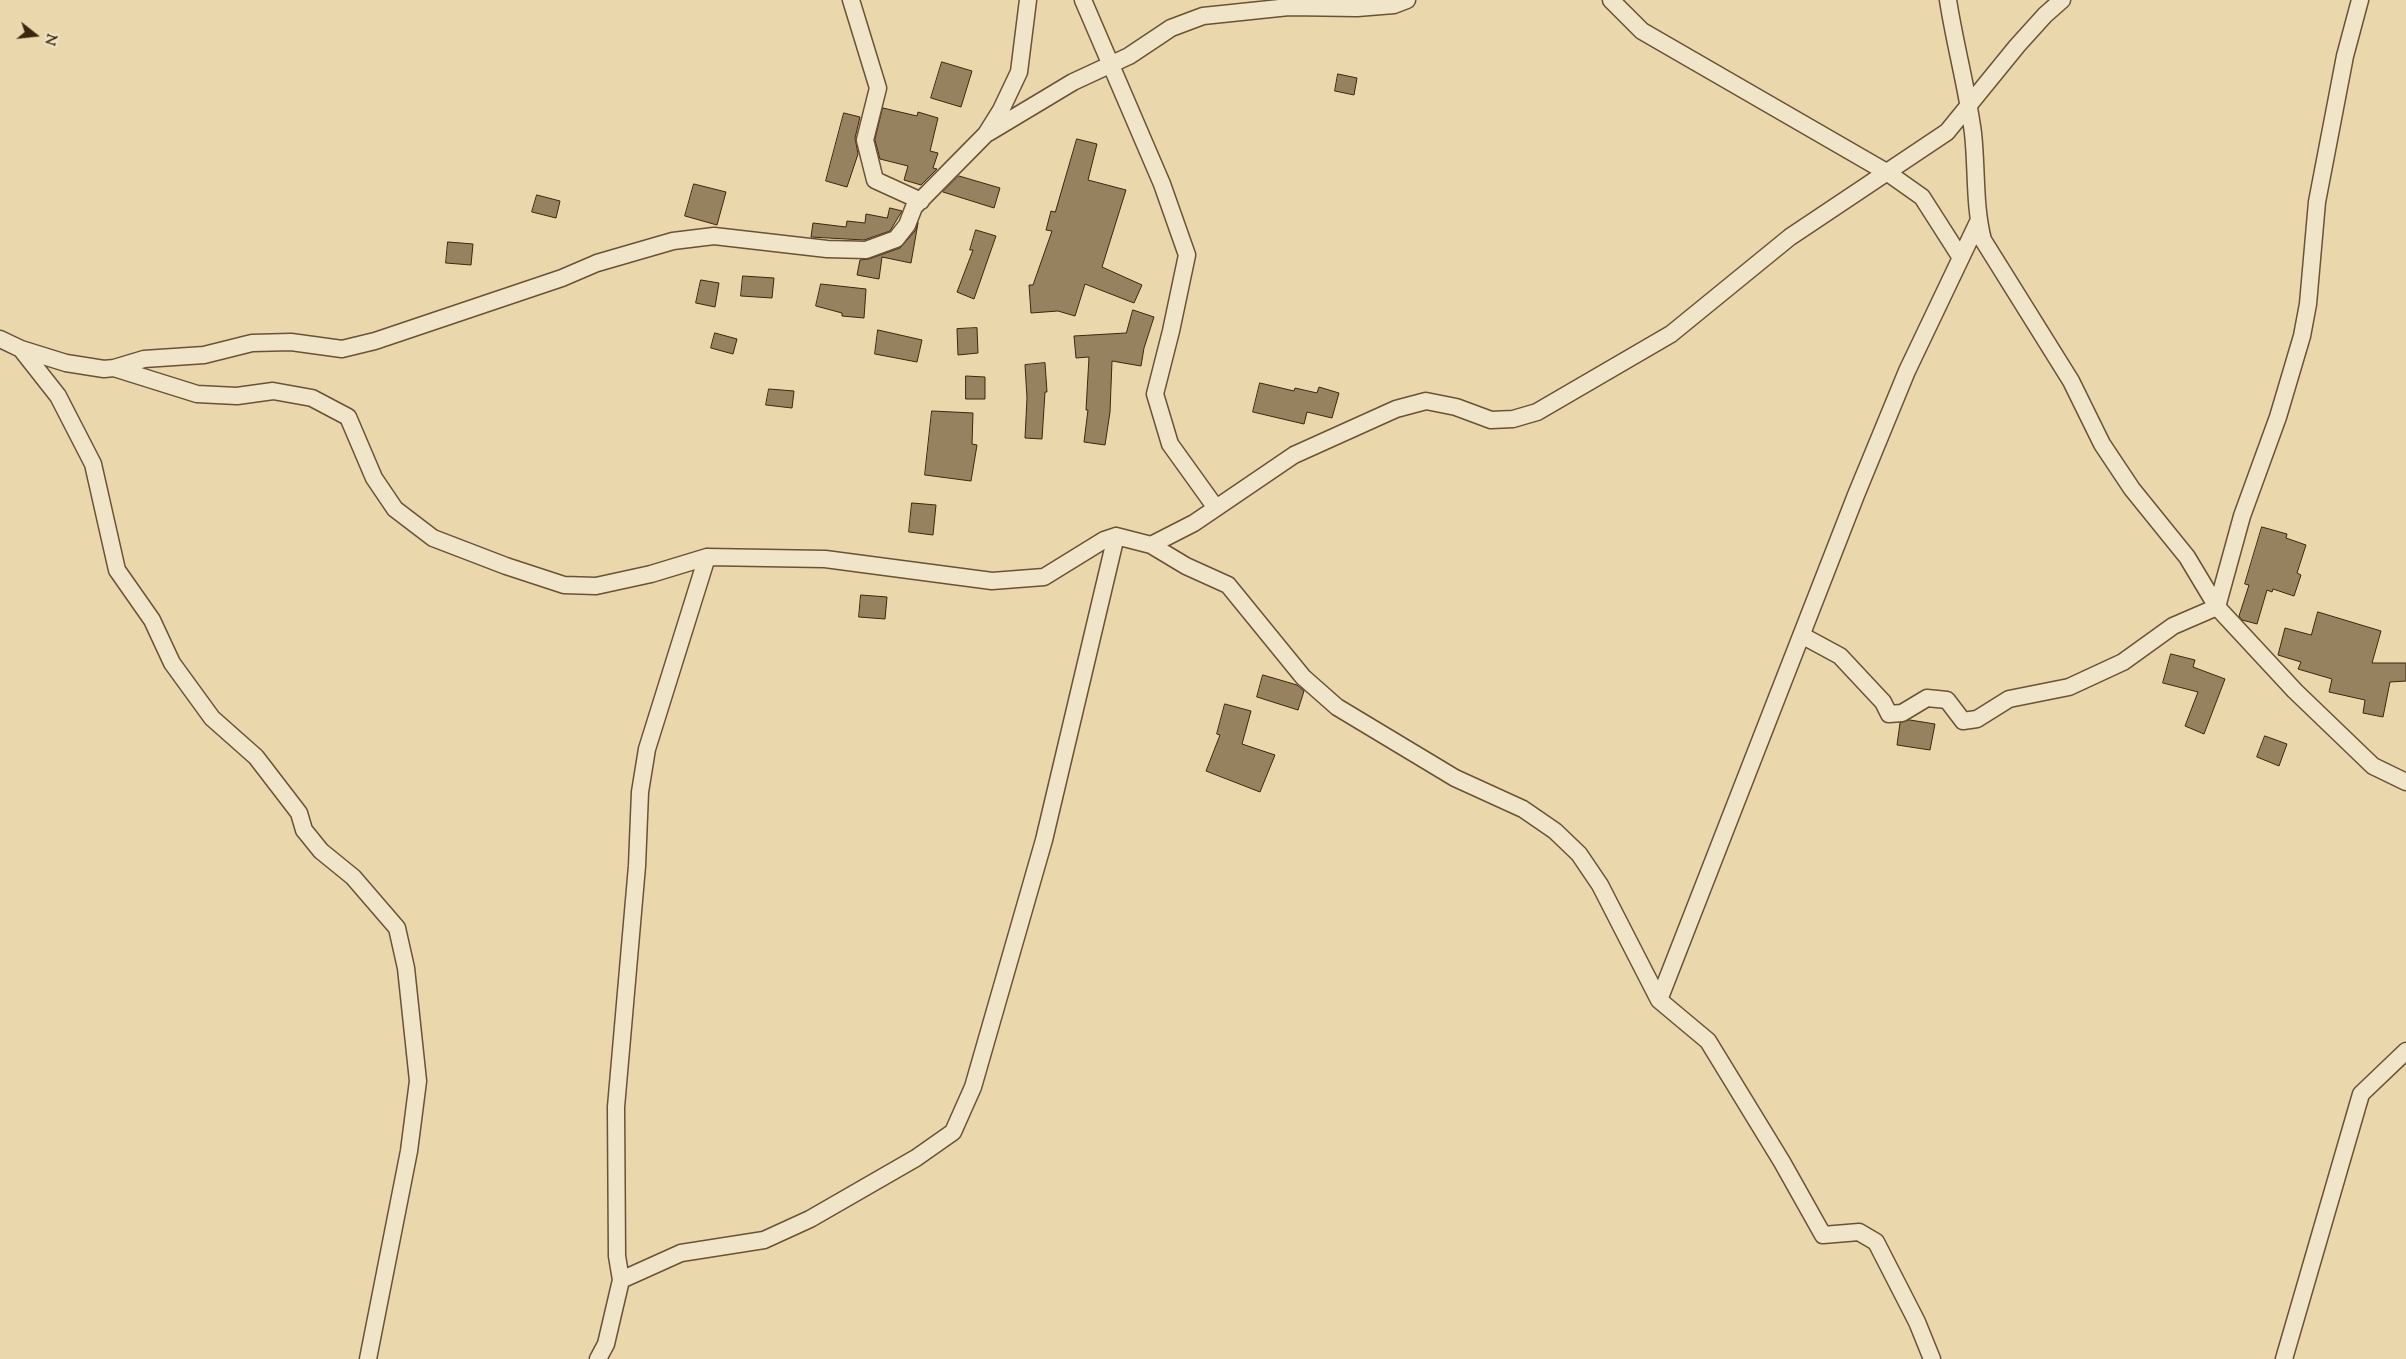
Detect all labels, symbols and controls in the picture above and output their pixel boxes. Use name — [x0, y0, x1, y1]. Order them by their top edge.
north arrow — [10, 10, 60, 60]
text: N — [38, 31, 61, 47]

